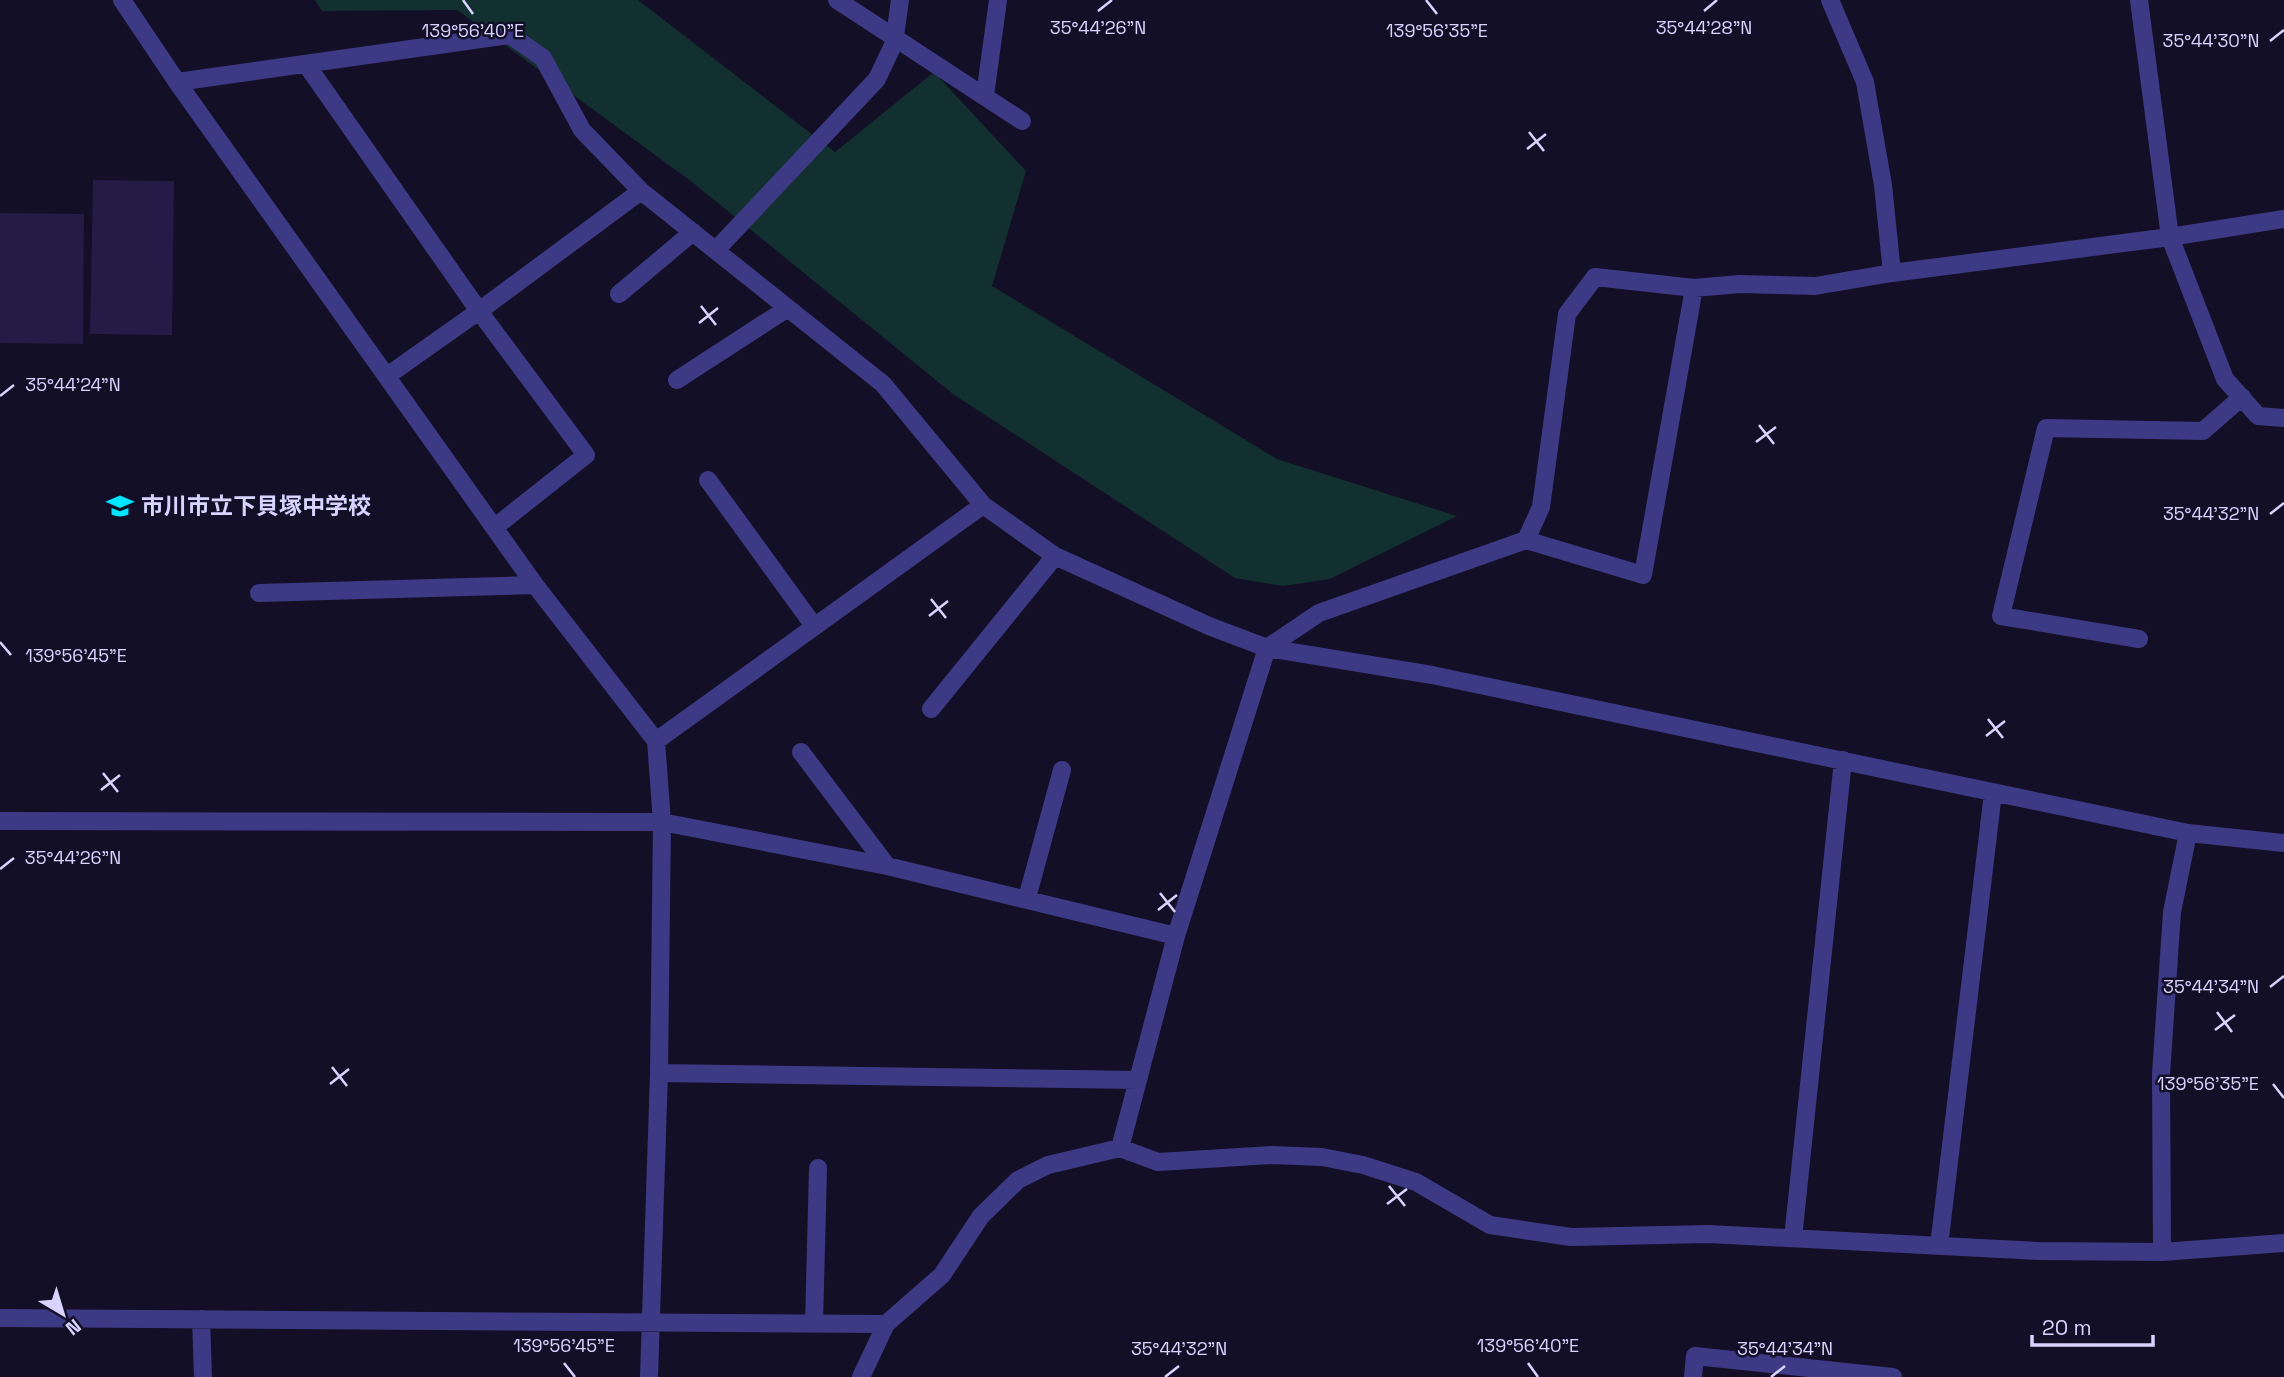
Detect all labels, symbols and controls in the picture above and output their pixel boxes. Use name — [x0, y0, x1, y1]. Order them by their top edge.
text: 35°44'26"N — [1050, 16, 1146, 39]
text: 35°44'28"N — [1656, 16, 1752, 39]
text: 139°56'40"E — [422, 19, 524, 42]
text: 139°56'35"E — [1386, 19, 1488, 42]
text: 35°44'30"N — [2163, 29, 2259, 52]
text: 35°44'24"N — [25, 373, 121, 396]
school or university icon: 市川市立下貝塚中学校 — [105, 491, 135, 521]
place label: 市川市立下貝塚中学校 — [141, 491, 371, 521]
text: 35°44'32"N — [2163, 502, 2259, 525]
text: 139°56'45"E — [25, 644, 127, 667]
text: 35°44'26"N — [25, 846, 121, 869]
text: 35°44'34"N — [2163, 975, 2259, 998]
text: 139°56'35"E — [2157, 1072, 2259, 1095]
north arrow — [28, 1279, 98, 1349]
scale bar — [2032, 1304, 2153, 1348]
text: N — [60, 1313, 86, 1341]
text: 20 m — [2042, 1314, 2092, 1341]
text: 139°56'45"E — [513, 1334, 615, 1357]
text: 139°56'40"E — [1477, 1334, 1579, 1357]
text: 35°44'32"N — [1131, 1337, 1227, 1360]
text: 35°44'34"N — [1737, 1337, 1833, 1360]

